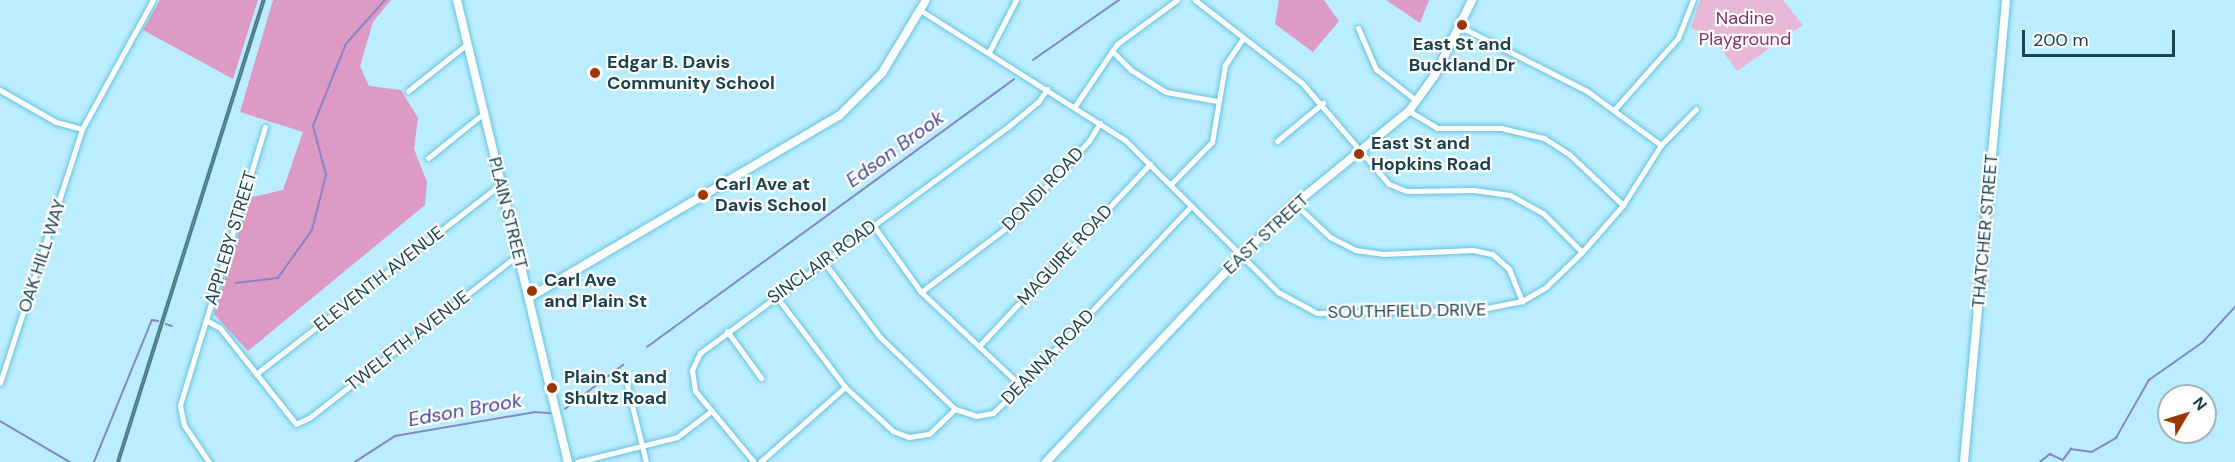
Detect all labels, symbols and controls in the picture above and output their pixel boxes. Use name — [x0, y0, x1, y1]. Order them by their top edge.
park label: Nadine Playground — [1699, 8, 1791, 50]
marker: East St and Buckland Dr — [1455, 18, 1469, 32]
scale bar — [2025, 18, 2178, 56]
text: 200 m — [2033, 28, 2089, 52]
place label: East St and Buckland Dr — [1409, 34, 1515, 76]
place label: Edgar B. Davis Community School — [607, 52, 775, 94]
marker: Edgar B. Davis Community School — [588, 66, 602, 80]
water label: Edson Brook — [841, 105, 949, 193]
place label: East St and Hopkins Road — [1371, 133, 1491, 176]
street label: DONDI ROAD — [998, 143, 1088, 235]
marker: East St and Hopkins Road — [1352, 147, 1366, 161]
street label: THATCHER STREET — [1968, 153, 2002, 309]
street label: PLAIN STREET — [484, 155, 532, 271]
street label: APPLEBY STREET — [200, 168, 262, 308]
place label: Carl Ave at Davis School — [715, 174, 827, 216]
marker: Carl Ave at Davis School — [696, 188, 710, 202]
street label: EAST STREET — [1219, 189, 1313, 279]
street label: OAK HILL WAY — [14, 197, 70, 315]
street label: MAGUIRE ROAD — [1013, 200, 1117, 310]
street label: SINCLAIR ROAD — [763, 215, 881, 309]
street label: ELEVENTH AVENUE — [310, 222, 448, 336]
place label: Carl Ave and Plain St — [544, 270, 647, 312]
marker: Carl Ave and Plain St — [525, 284, 539, 298]
street label: TWELFTH AVENUE — [342, 286, 474, 396]
street label: SOUTHFIELD DRIVE — [1327, 299, 1487, 323]
street label: DEANNA ROAD — [997, 305, 1099, 409]
place label: Plain St and Shultz Road — [564, 367, 667, 410]
marker: Plain St and Shultz Road — [545, 381, 559, 395]
north arrow — [2157, 384, 2217, 444]
water label: Edson Brook — [406, 388, 524, 432]
text: N — [2188, 393, 2212, 415]

